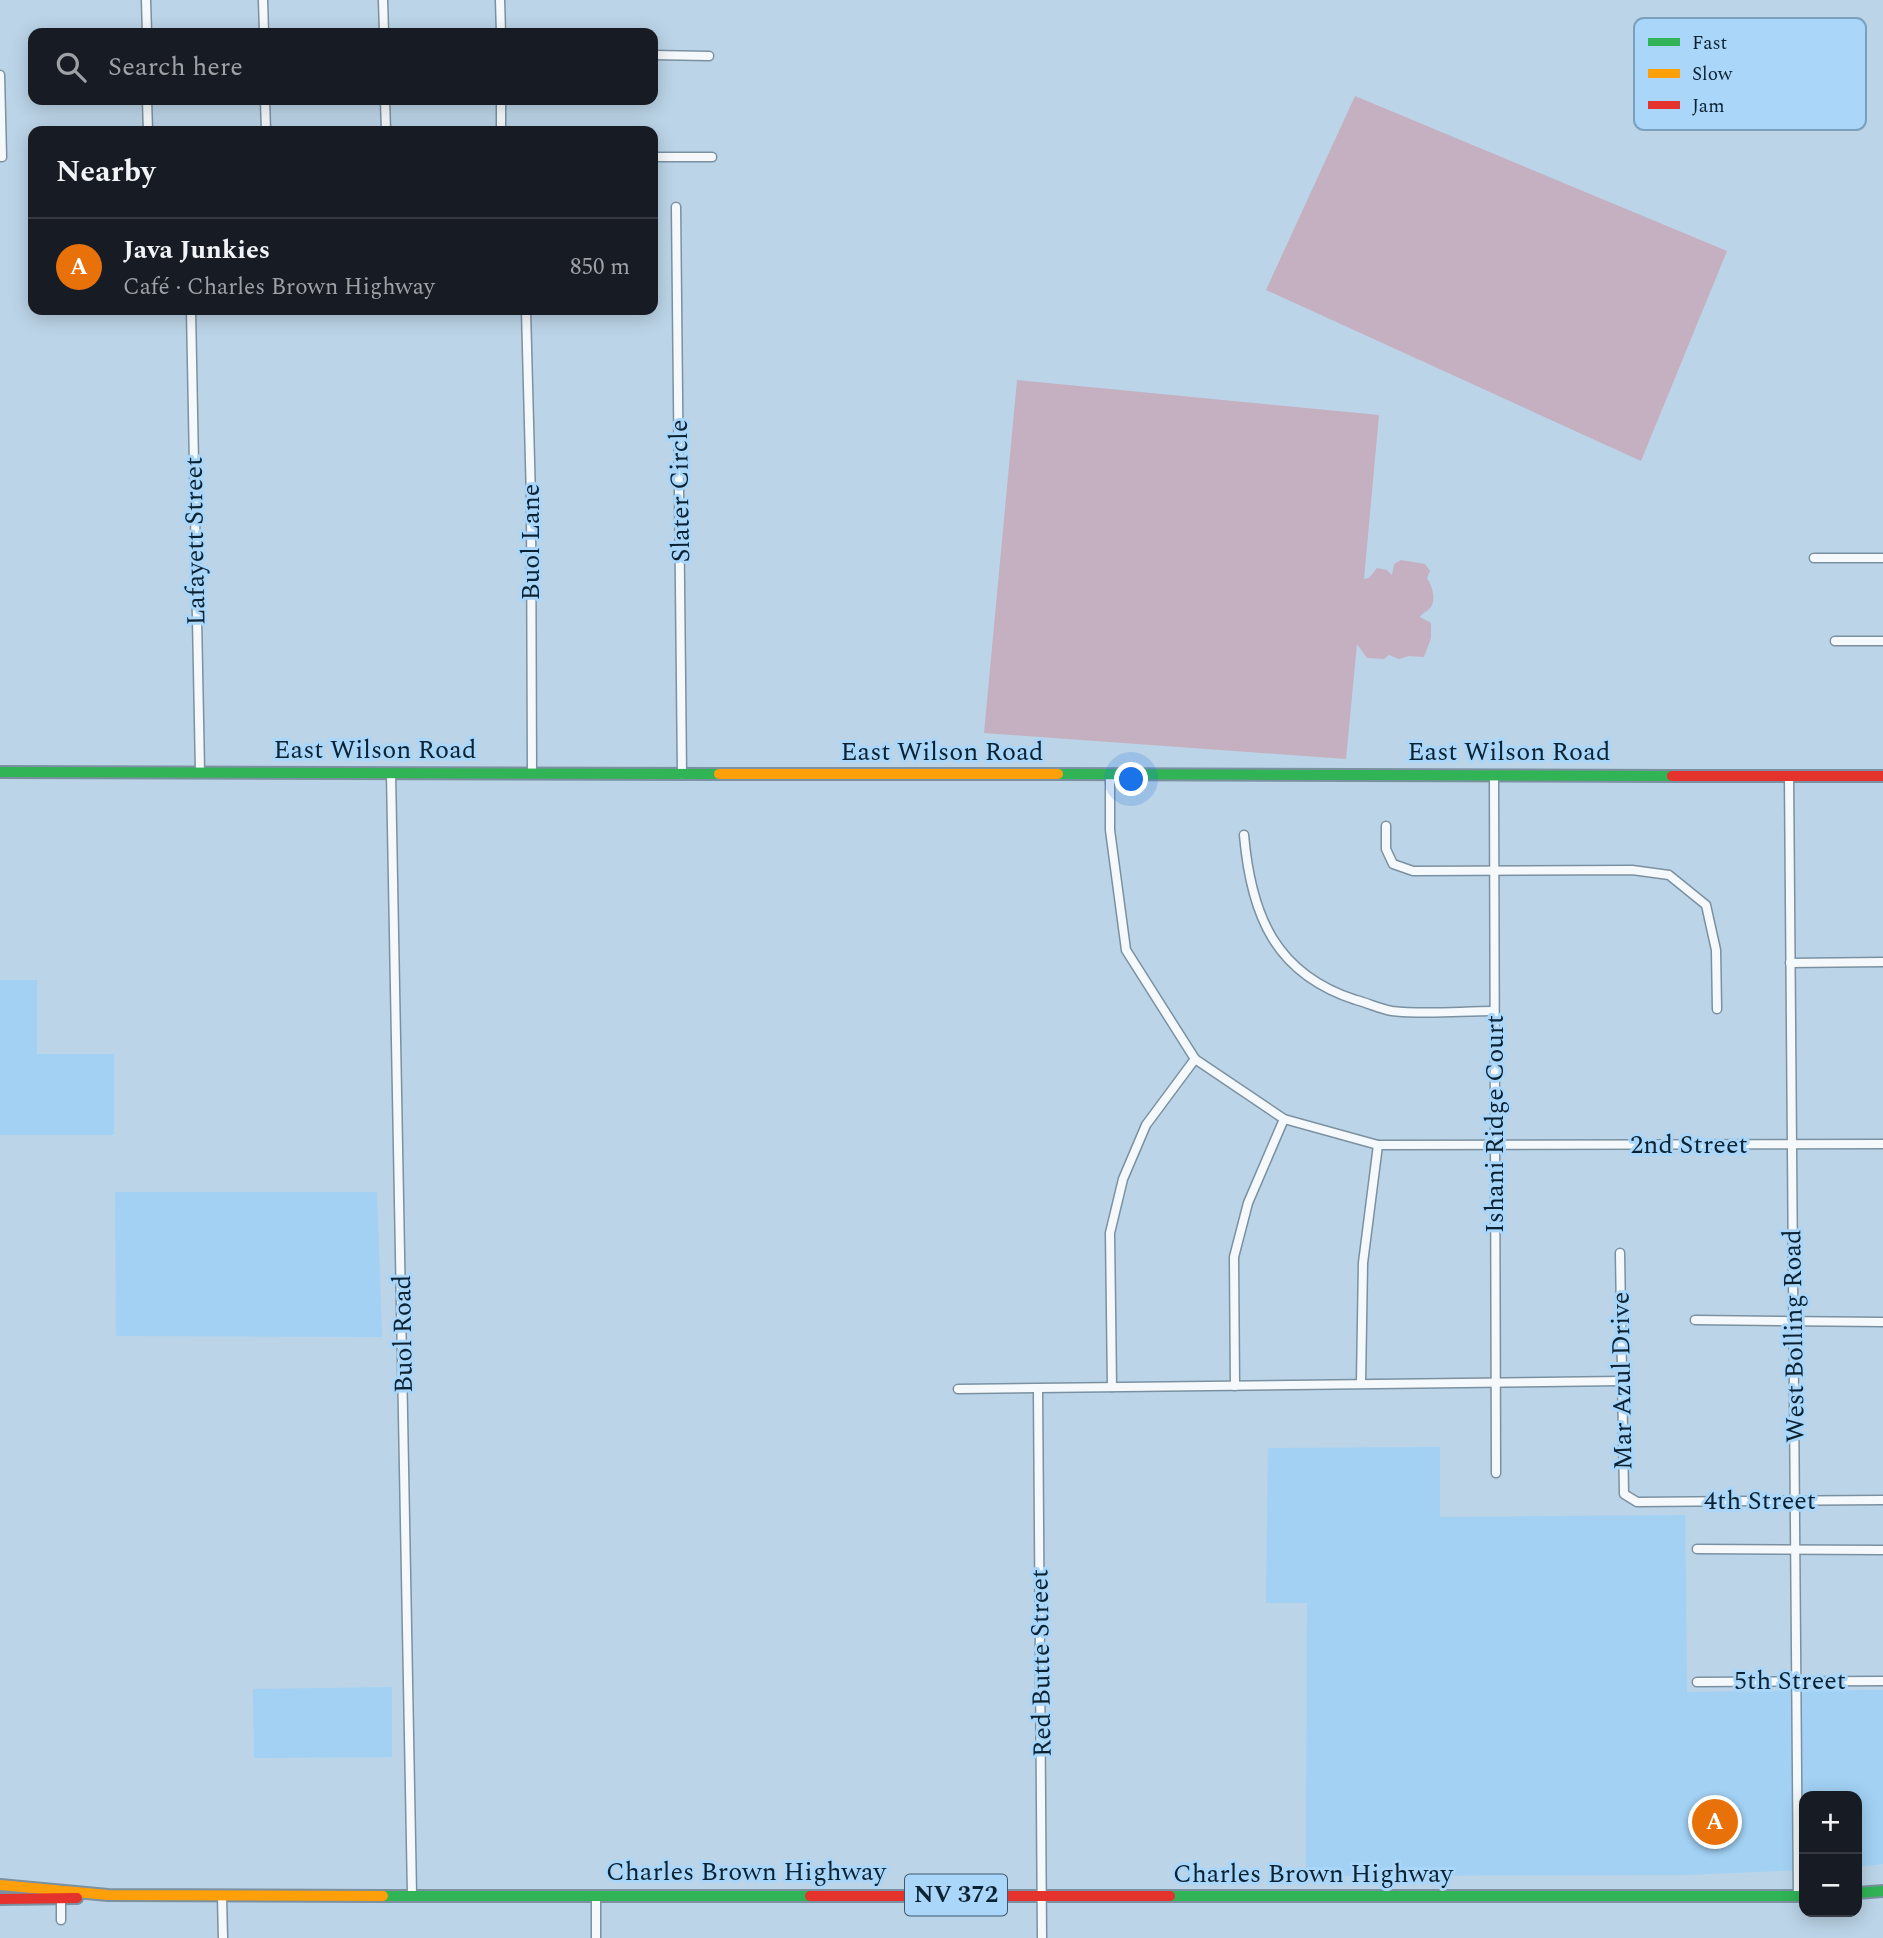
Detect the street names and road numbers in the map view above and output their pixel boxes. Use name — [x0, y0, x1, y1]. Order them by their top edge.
street label: Slater Circle — [659, 419, 701, 563]
street label: Lafayett Street — [174, 456, 216, 626]
street label: Buol Lane — [511, 484, 551, 600]
street label: East Wilson Road — [274, 730, 476, 770]
street label: East Wilson Road — [841, 732, 1043, 772]
street label: East Wilson Road — [1408, 732, 1610, 772]
street label: Ishani Ridge Court — [1475, 1015, 1515, 1233]
street label: 2nd Street — [1630, 1125, 1748, 1165]
street label: West Bolling Road — [1772, 1229, 1816, 1443]
street label: Buol Road — [382, 1274, 424, 1394]
street label: Mar Azul Drive — [1600, 1291, 1644, 1471]
street label: 4th Street — [1704, 1481, 1816, 1521]
street label: Red Butte Street — [1019, 1569, 1063, 1757]
street label: 5th Street — [1734, 1661, 1846, 1701]
street label: Charles Brown Highway — [606, 1852, 888, 1892]
street label: Charles Brown Highway — [1173, 1854, 1455, 1894]
road number: NV 372 — [905, 1874, 1007, 1916]

